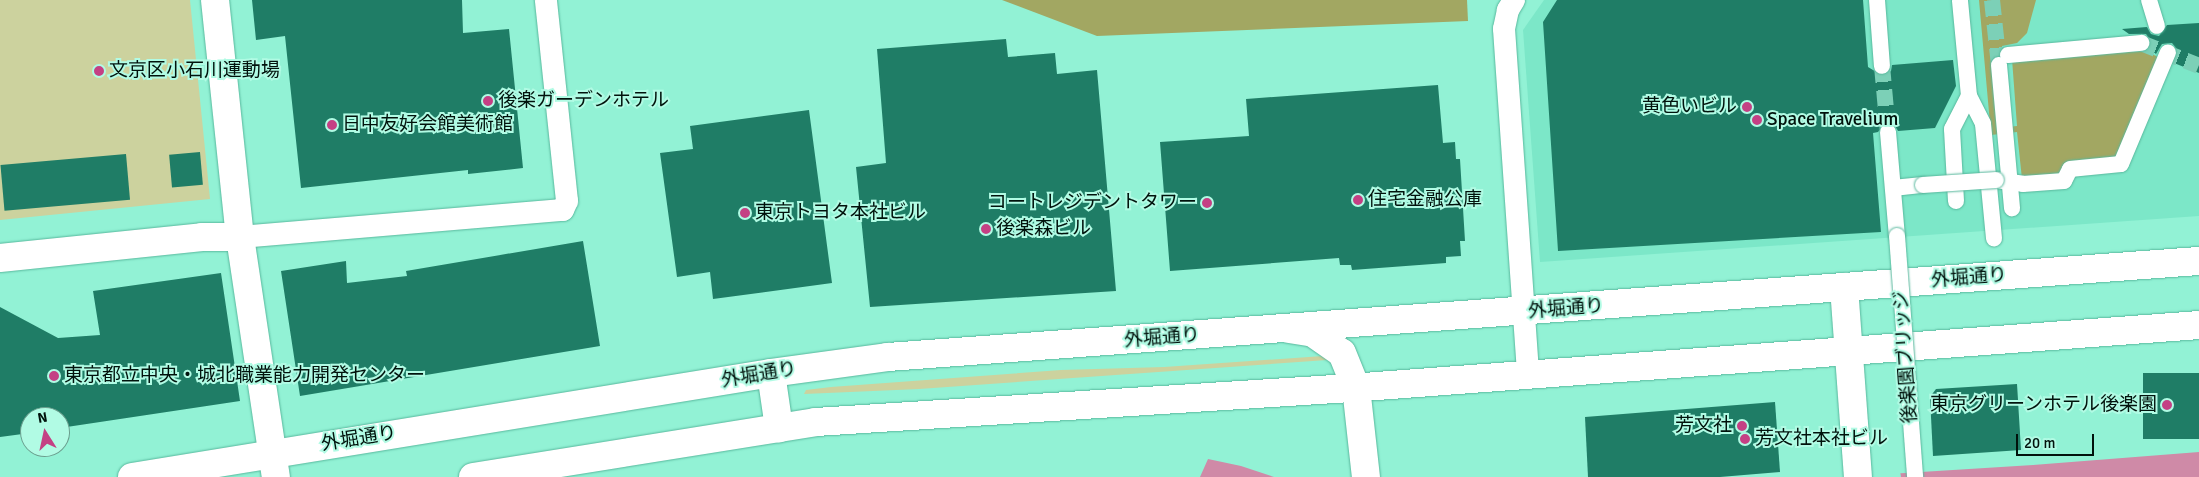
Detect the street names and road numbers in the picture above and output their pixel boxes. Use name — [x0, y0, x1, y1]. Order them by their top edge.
street label: 外堀通り — [1930, 264, 2008, 292]
street label: 後楽園ブリッジ — [1890, 290, 1922, 424]
street label: 外堀通り — [1527, 295, 1605, 323]
street label: 外堀通り — [1123, 324, 1201, 352]
street label: 外堀通り — [720, 358, 798, 392]
street label: 外堀通り — [320, 422, 398, 456]

